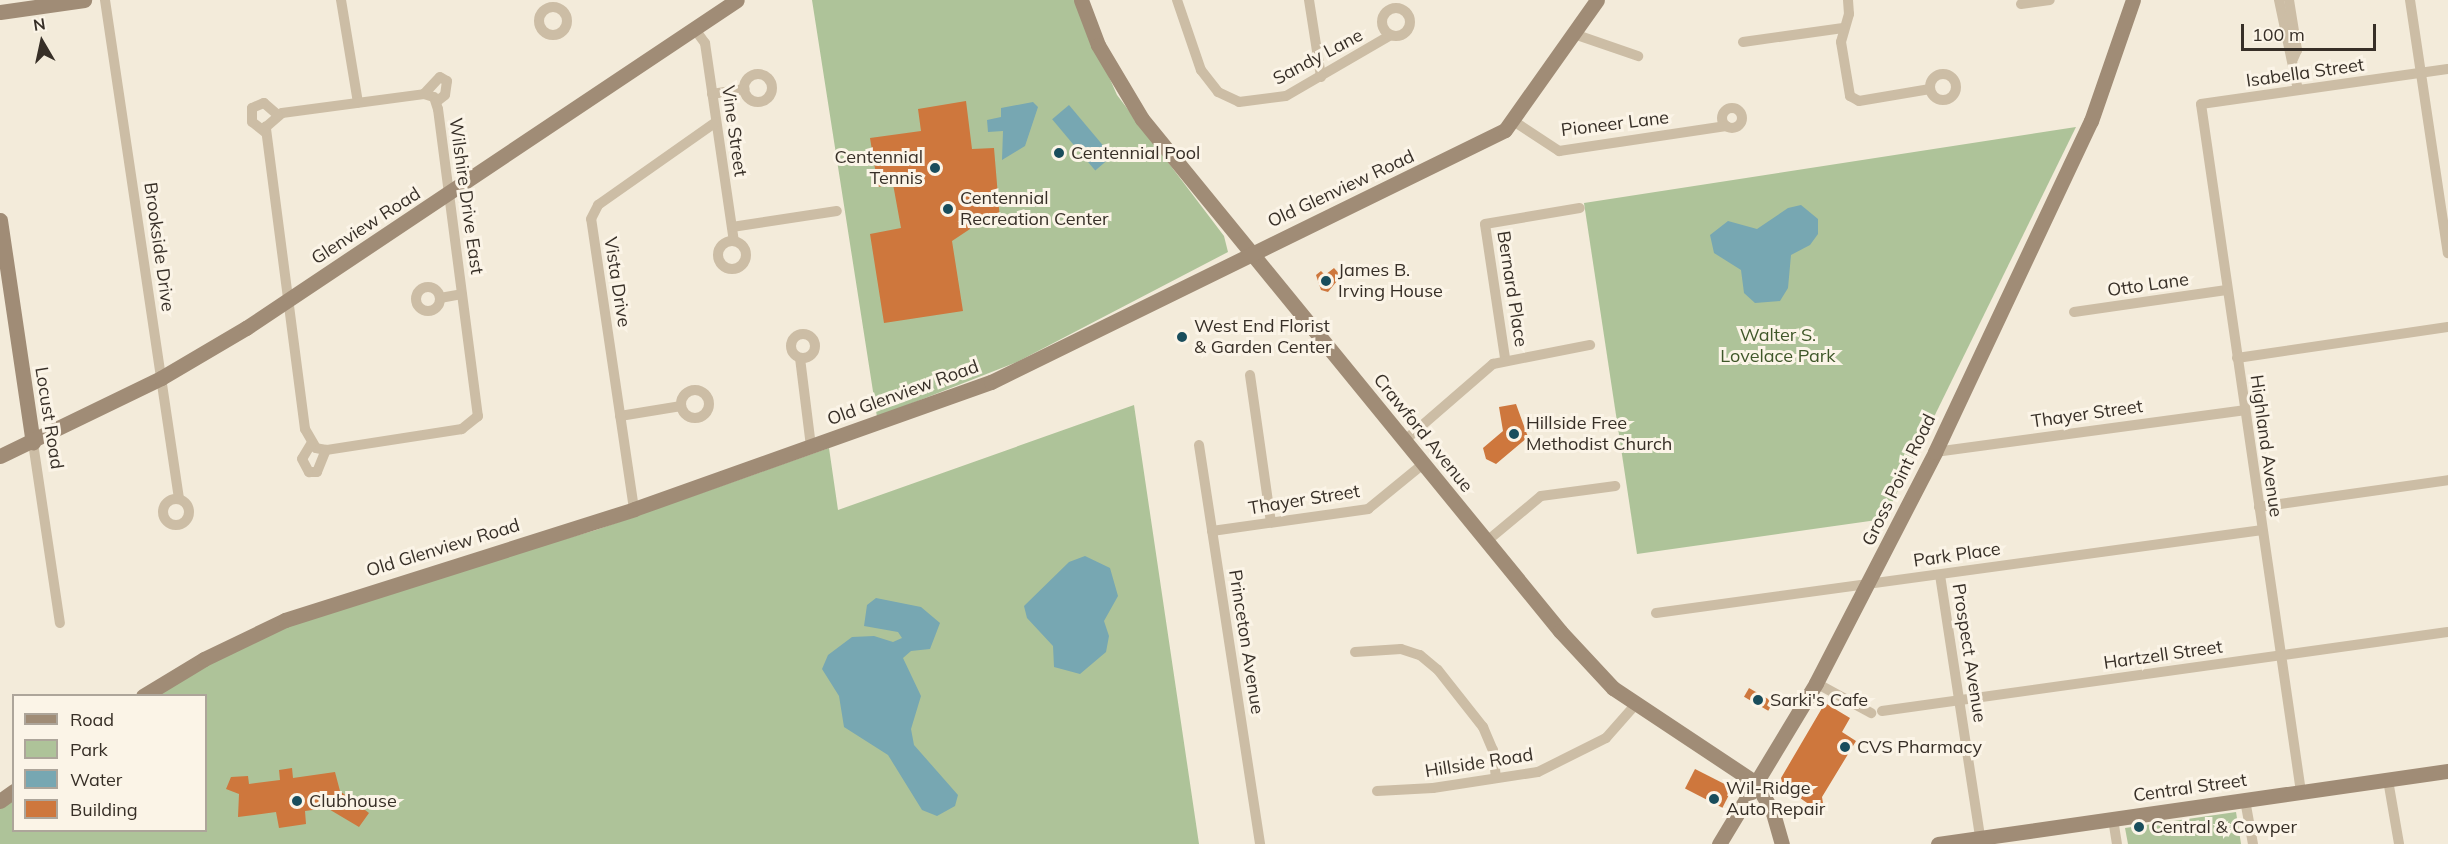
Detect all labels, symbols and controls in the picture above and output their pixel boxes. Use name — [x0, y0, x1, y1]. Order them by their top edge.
north arrow — [12, 12, 72, 72]
scale bar — [2244, 12, 2379, 50]
text: N — [32, 13, 47, 35]
text: 100 m — [2252, 23, 2305, 46]
street label: Sandy Lane — [1269, 24, 1367, 90]
street label: Isabella Street — [2245, 54, 2365, 92]
street label: Vine Street — [717, 84, 751, 178]
street label: Pioneer Lane — [1560, 107, 1670, 141]
street label: Wilshire Drive East — [444, 116, 488, 276]
place label: Centennial Pool — [1071, 142, 1200, 164]
marker: Centennial Pool — [1052, 146, 1066, 160]
street label: Old Glenview Road — [1264, 146, 1418, 232]
place label: Centennial Tennis — [835, 147, 923, 190]
marker: Centennial Tennis — [928, 161, 942, 175]
street label: Brookside Drive — [139, 181, 179, 313]
street label: Glenview Road — [307, 183, 425, 269]
place label: Centennial Recreation Center — [960, 188, 1109, 230]
marker: Centennial Recreation Center — [941, 202, 955, 216]
street label: Bernard Place — [1492, 229, 1532, 349]
street label: Vista Drive — [599, 235, 635, 329]
place label: James B. Irving House — [1338, 260, 1443, 302]
street label: Otto Lane — [2106, 269, 2190, 301]
marker: James B. Irving House — [1319, 274, 1333, 288]
place label: West End Florist & Garden Center — [1194, 316, 1332, 358]
park label: Walter S. Lovelace Park — [1720, 325, 1836, 368]
marker: West End Florist & Garden Center — [1175, 330, 1189, 344]
street label: Old Glenview Road — [824, 356, 982, 430]
street label: Locust Road — [30, 365, 68, 471]
street label: Crawford Avenue — [1369, 369, 1477, 497]
street label: Highland Avenue — [2245, 374, 2287, 518]
street label: Thayer Street — [2030, 395, 2144, 433]
street label: Gross Point Road — [1858, 411, 1940, 549]
place label: Hillside Free Methodist Church — [1526, 413, 1672, 456]
marker: Hillside Free Methodist Church — [1507, 427, 1521, 441]
street label: Thayer Street — [1247, 481, 1361, 519]
street label: Old Glenview Road — [364, 514, 522, 582]
street label: Park Place — [1912, 538, 2002, 572]
street label: Princeton Avenue — [1224, 568, 1268, 716]
street label: Prospect Avenue — [1947, 582, 1991, 724]
street label: Hartzell Street — [2102, 636, 2224, 674]
place label: Sarki's Cafe — [1770, 689, 1868, 711]
marker: Sarki's Cafe — [1751, 693, 1765, 707]
legend — [12, 694, 207, 832]
text: Road — [70, 708, 114, 731]
place label: CVS Pharmacy — [1857, 736, 1982, 758]
text: Park — [70, 738, 108, 761]
marker: CVS Pharmacy — [1838, 740, 1852, 754]
street label: Hillside Road — [1423, 744, 1535, 782]
text: Water — [70, 768, 122, 791]
street label: Central Street — [2132, 769, 2248, 807]
place label: Wil-Ridge Auto Repair — [1726, 778, 1825, 820]
place label: Clubhouse — [309, 790, 397, 812]
marker: Wil-Ridge Auto Repair — [1707, 792, 1721, 806]
marker: Clubhouse — [290, 794, 304, 808]
text: Building — [70, 798, 138, 821]
place label: Central & Cowper — [2151, 816, 2297, 838]
marker: Central & Cowper — [2132, 820, 2146, 834]

